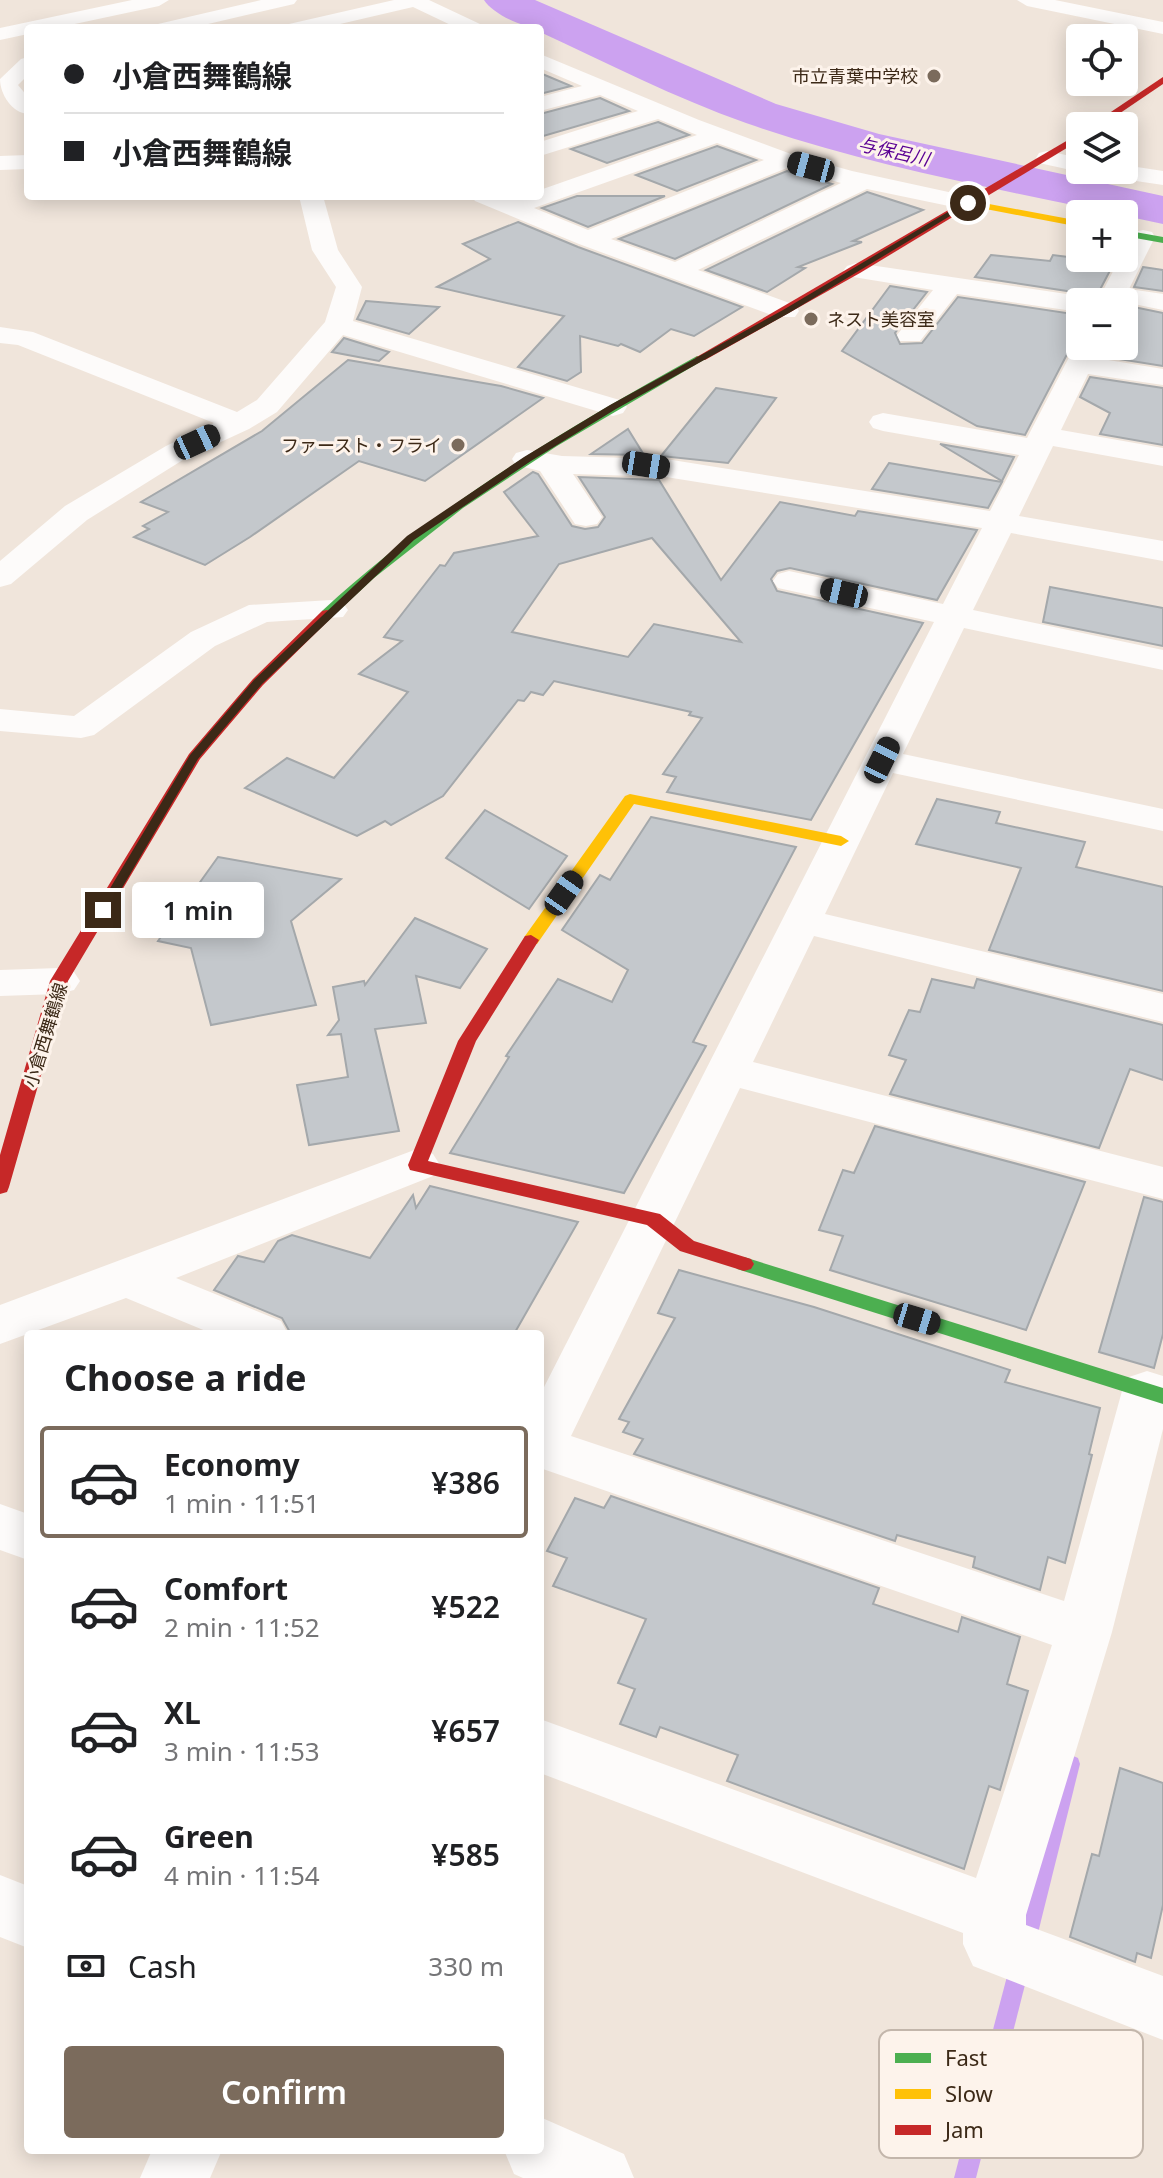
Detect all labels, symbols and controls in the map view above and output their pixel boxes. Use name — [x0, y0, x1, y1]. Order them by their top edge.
map controls — [1066, 24, 1138, 360]
button: locate — [1066, 24, 1138, 96]
text: 小倉西舞鶴線 — [112, 55, 292, 96]
place label: 市立青葉中学校 — [792, 64, 918, 88]
marker: 市立青葉中学校 — [925, 67, 943, 85]
button: layers — [1066, 112, 1138, 184]
water label: 与保呂川 — [856, 131, 934, 171]
text: 小倉西舞鶴線 — [112, 132, 292, 173]
car — [785, 149, 837, 185]
route start — [950, 185, 986, 221]
button: + — [1066, 200, 1138, 272]
button: − — [1066, 288, 1138, 360]
place label: ネスト美容室 — [827, 307, 935, 331]
marker: ネスト美容室 — [802, 310, 820, 328]
car — [170, 421, 224, 463]
place label: ファースト・フライ — [281, 433, 442, 457]
marker: ファースト・フライ — [449, 436, 467, 454]
car — [620, 449, 672, 481]
car — [818, 576, 870, 610]
car — [861, 733, 903, 787]
car — [540, 866, 588, 920]
callout: 1 min — [131, 882, 263, 938]
route end — [85, 892, 121, 928]
text: 1 min — [163, 892, 233, 928]
street label: 小倉西舞鶴線 — [18, 980, 72, 1090]
car — [891, 1301, 943, 1337]
text: Choose a ride — [64, 1353, 306, 1402]
text: Economy — [164, 1444, 300, 1485]
icon: car — [68, 1446, 140, 1518]
text: ¥386 — [431, 1462, 500, 1503]
text: 1 min · 11:51 — [164, 1485, 320, 1521]
text: Comfort — [164, 1568, 288, 1609]
icon: car — [68, 1570, 140, 1642]
text: ¥522 — [431, 1586, 500, 1627]
text: 2 min · 11:52 — [164, 1609, 320, 1645]
text: XL — [164, 1692, 201, 1733]
icon: car — [68, 1694, 140, 1766]
text: ¥657 — [431, 1710, 500, 1751]
text: 3 min · 11:53 — [164, 1733, 320, 1769]
text: Green — [164, 1816, 254, 1857]
icon: car — [68, 1818, 140, 1890]
text: ¥585 — [431, 1834, 500, 1875]
text: 4 min · 11:54 — [164, 1857, 320, 1893]
icon: cash — [64, 1944, 108, 1988]
text: Cash — [128, 1946, 197, 1987]
text: 330 m — [428, 1948, 504, 1984]
legend — [879, 2030, 1143, 2158]
text: Fast — [945, 2042, 987, 2072]
button: Confirm — [64, 2046, 504, 2138]
text: Slow — [945, 2078, 994, 2108]
text: Jam — [943, 2114, 984, 2144]

